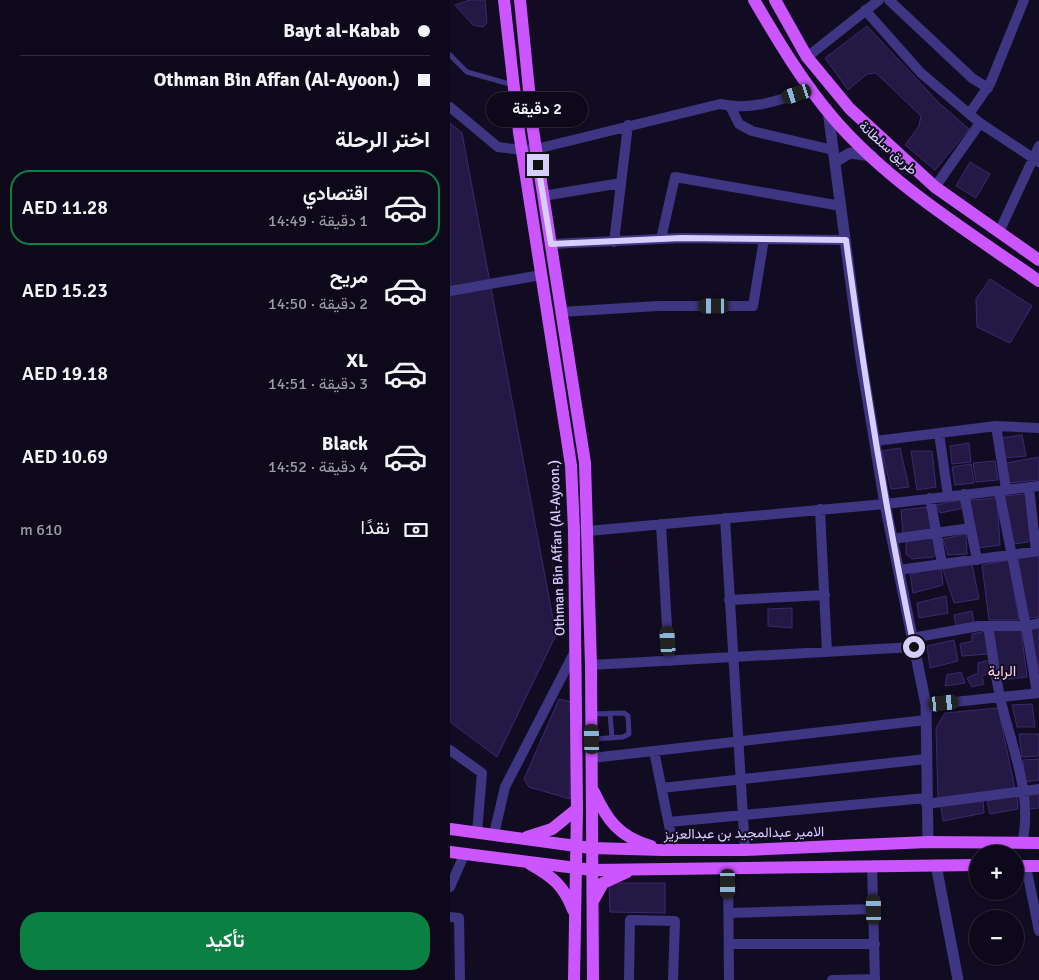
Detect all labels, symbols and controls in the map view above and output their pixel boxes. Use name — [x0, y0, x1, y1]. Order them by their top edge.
text: Bayt al-Kabab — [283, 19, 400, 43]
text: Othman Bin Affan (Al-Ayoon.) — [154, 68, 400, 92]
car — [780, 82, 813, 106]
callout: 2 دقيقة — [487, 92, 589, 128]
text: 2 دقيقة — [512, 99, 562, 119]
street label: طريق سلطانة — [855, 117, 921, 179]
text: اختر الرحلة — [335, 126, 430, 153]
route end — [527, 154, 549, 176]
text: اقتصادي — [303, 182, 368, 206]
icon: car — [383, 185, 428, 230]
text: AED 11.28 — [22, 196, 108, 220]
text: 1 دقيقة · 14:49 — [268, 211, 368, 231]
text: مريح — [330, 265, 368, 289]
icon: car — [383, 268, 428, 313]
text: AED 15.23 — [22, 279, 108, 303]
text: 2 دقيقة · 14:50 — [268, 294, 368, 314]
car — [699, 299, 729, 314]
text: XL — [346, 349, 368, 373]
icon: car — [383, 351, 428, 396]
text: AED 19.18 — [22, 362, 108, 386]
text: 3 دقيقة · 14:51 — [268, 374, 368, 394]
text: Black — [322, 432, 368, 456]
icon: car — [383, 434, 428, 479]
text: AED 10.69 — [22, 445, 108, 469]
text: 4 دقيقة · 14:52 — [268, 457, 368, 477]
street label: Othman Bin Affan (Al-Ayoon.) — [545, 460, 569, 636]
text: نقدًا — [361, 516, 390, 540]
icon: cash — [402, 516, 430, 544]
text: 610 m — [20, 520, 62, 540]
car — [659, 626, 676, 656]
route start — [903, 636, 925, 658]
district label: الراية — [988, 662, 1016, 680]
car — [928, 694, 959, 712]
car — [584, 724, 599, 754]
street label: الامير عبدالمجيد بن عبدالعزيز — [663, 823, 824, 843]
map controls — [969, 845, 1024, 965]
button: + — [969, 845, 1024, 900]
car — [720, 869, 735, 899]
car — [866, 894, 881, 924]
button: − — [969, 910, 1024, 965]
button: تأكيد — [20, 912, 430, 970]

